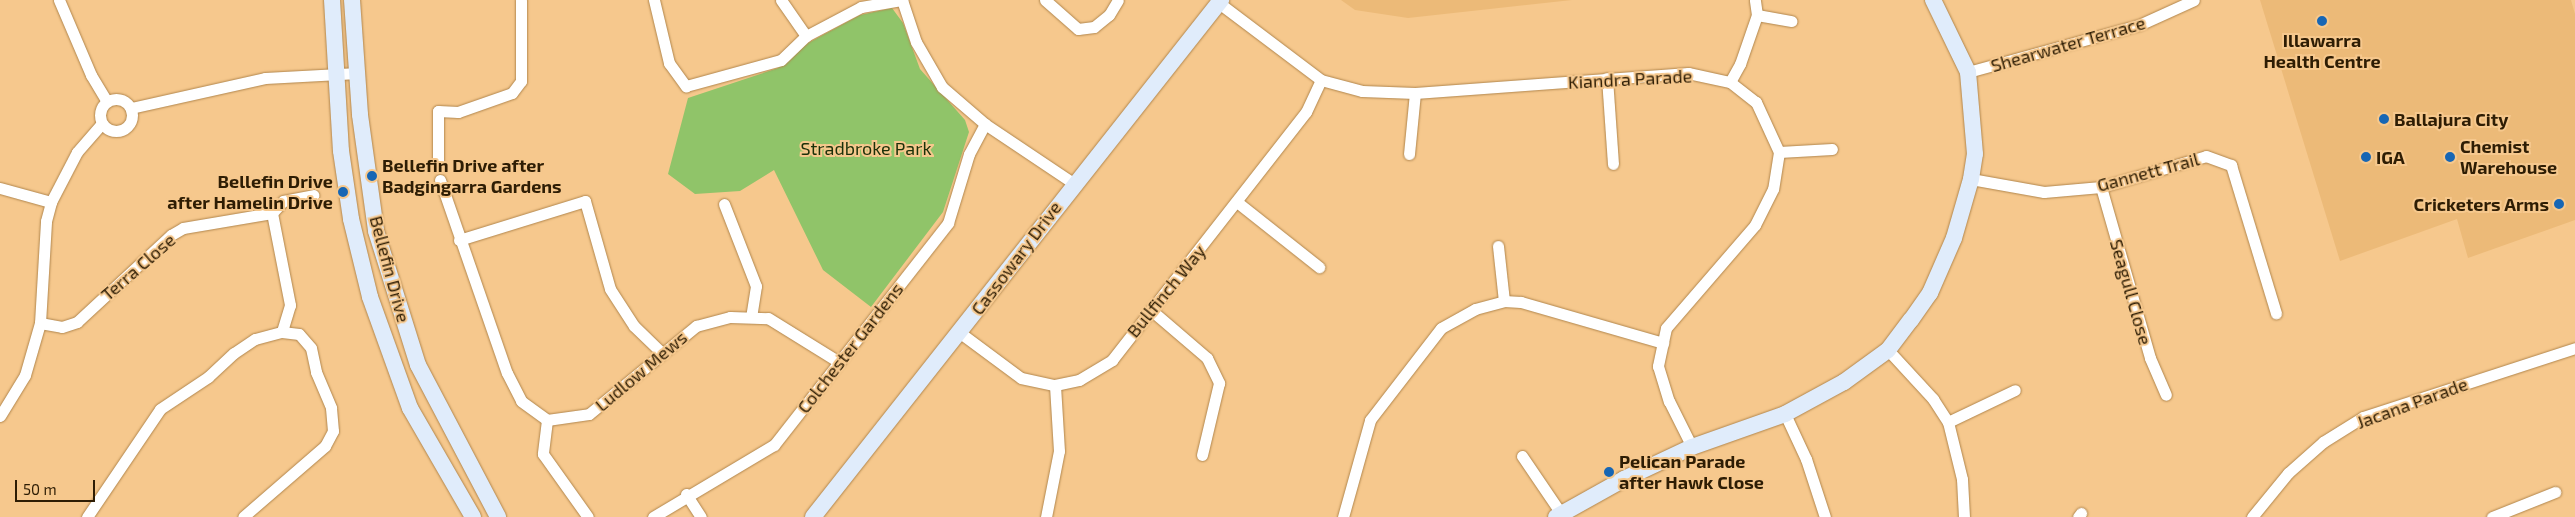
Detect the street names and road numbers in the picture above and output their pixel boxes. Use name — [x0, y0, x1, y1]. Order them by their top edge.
street label: Shearwater Terrace — [1988, 12, 2148, 76]
street label: Kiandra Parade — [1567, 65, 1693, 93]
street label: Gannett Trail — [2094, 148, 2202, 196]
street label: Cassowary Drive — [966, 197, 1066, 319]
street label: Bellefin Drive — [365, 213, 415, 325]
street label: Terra Close — [97, 229, 179, 305]
street label: Seagull Close — [2106, 236, 2156, 348]
street label: Bullfinch Way — [1122, 240, 1210, 342]
street label: Colchester Gardens — [792, 279, 908, 417]
street label: Ludlow Mews — [591, 326, 691, 416]
street label: Jacana Parade — [2354, 373, 2470, 433]

